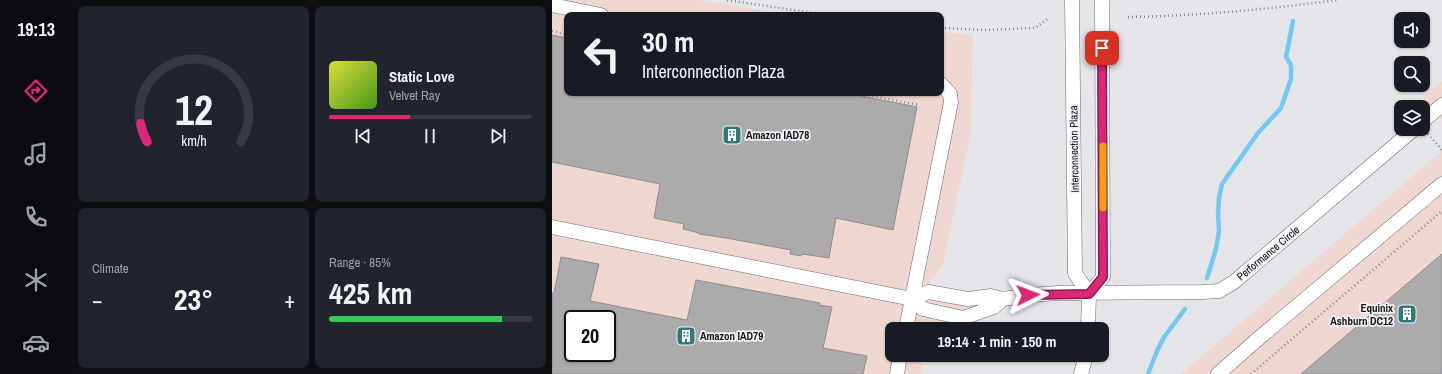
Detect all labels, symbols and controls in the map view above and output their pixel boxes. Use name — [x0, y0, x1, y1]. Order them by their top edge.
map controls — [1394, 12, 1430, 136]
button: sound — [1394, 12, 1430, 48]
text: 19:13 — [17, 17, 55, 42]
text: 30 m — [642, 23, 694, 61]
icon: left — [576, 28, 628, 80]
pin — [1085, 31, 1119, 65]
icon: arrive — [1091, 37, 1113, 59]
button: search — [1394, 56, 1430, 92]
text: Interconnection Plaza — [642, 59, 785, 84]
text: Static Love — [389, 66, 455, 87]
icon: directions — [22, 77, 50, 105]
text: 12 — [175, 82, 212, 138]
text: Velvet Ray — [389, 87, 440, 104]
button: layers — [1394, 100, 1430, 136]
street label: Interconnection Plaza — [1066, 105, 1082, 193]
building icon: Amazon IAD78 — [721, 124, 743, 146]
icon: previous — [352, 125, 374, 147]
icon: pause — [419, 125, 441, 147]
icon: next — [487, 125, 509, 147]
place label: Amazon IAD78 — [746, 128, 809, 142]
text: km/h — [181, 131, 206, 150]
icon: music — [22, 140, 50, 168]
icon: phone — [22, 203, 50, 231]
street label: Performance Circle — [1234, 223, 1302, 283]
text: Range · 85% — [329, 254, 391, 271]
text: Climate — [92, 260, 129, 277]
icon: climate — [22, 266, 50, 294]
text: 425 km — [329, 273, 412, 313]
position arrow — [1007, 274, 1049, 316]
text: 23° — [174, 279, 213, 319]
text: − — [92, 285, 103, 315]
text: + — [284, 285, 295, 315]
place label: Equinix Ashburn DC12 — [1330, 301, 1393, 328]
building icon: Equinix Ashburn DC12 — [1396, 303, 1418, 325]
speed limit sign: 20 — [564, 310, 616, 362]
building icon: Amazon IAD79 — [675, 325, 697, 347]
icon: car — [22, 329, 50, 357]
place label: Amazon IAD79 — [700, 329, 763, 343]
text: 19:14 · 1 min · 150 m — [938, 331, 1056, 352]

